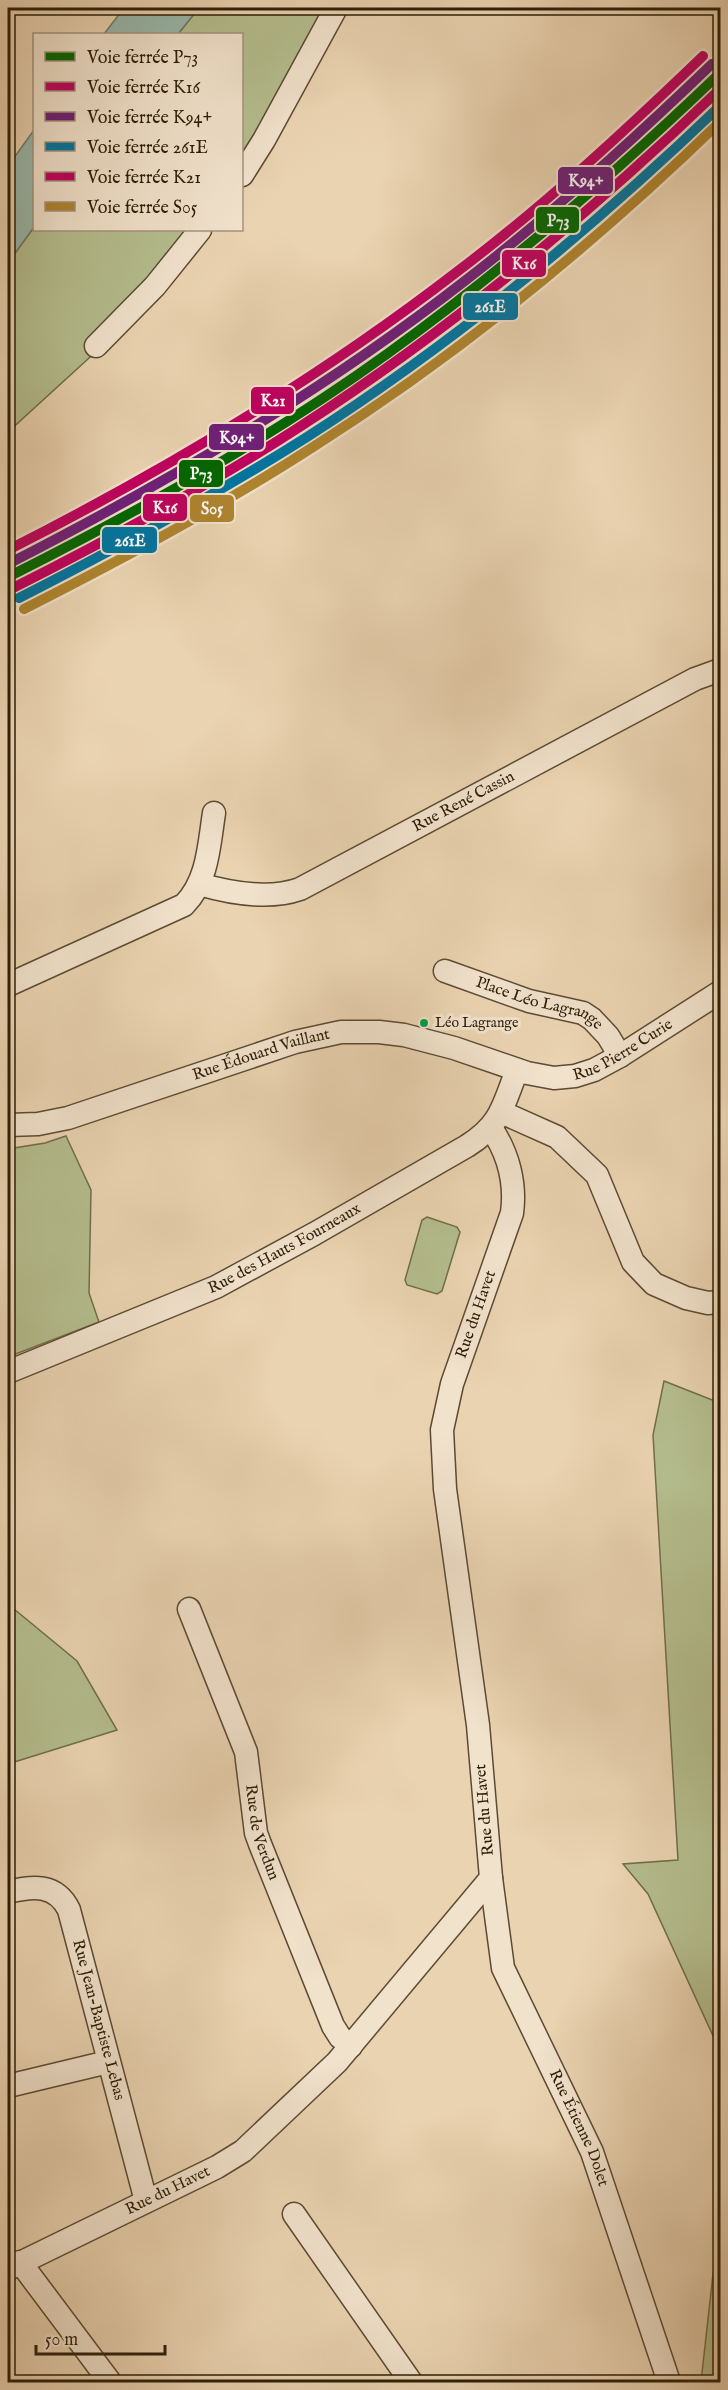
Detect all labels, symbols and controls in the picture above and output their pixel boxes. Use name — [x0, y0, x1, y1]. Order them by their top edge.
legend — [33, 33, 243, 231]
text: Voie ferrée P73 — [86, 47, 198, 70]
text: Voie ferrée K16 — [86, 77, 201, 100]
text: Voie ferrée K94+ — [86, 107, 213, 130]
text: Voie ferrée 261E — [86, 137, 208, 160]
line badge: K94+ — [557, 166, 614, 195]
text: Voie ferrée K21 — [86, 167, 201, 190]
text: K94+ — [568, 172, 604, 192]
text: Voie ferrée S05 — [86, 197, 198, 220]
line badge: P73 — [535, 206, 580, 234]
text: P73 — [547, 212, 569, 232]
line badge: K16 — [501, 249, 547, 278]
text: K16 — [512, 255, 537, 275]
line badge: 261E — [462, 292, 519, 321]
text: 261E — [474, 298, 506, 318]
line badge: K21 — [250, 386, 295, 415]
text: K21 — [260, 392, 286, 412]
line badge: K94+ — [208, 423, 265, 451]
text: K94+ — [219, 429, 255, 449]
line badge: P73 — [178, 459, 224, 488]
text: P73 — [190, 465, 212, 485]
line badge: K16 — [142, 493, 188, 522]
line badge: S05 — [189, 494, 235, 523]
text: K16 — [153, 499, 178, 519]
text: S05 — [201, 500, 223, 520]
line badge: 261E — [101, 526, 158, 554]
text: 261E — [114, 532, 146, 552]
street label: Rue René Cassin — [409, 767, 518, 837]
street label: Place Léo Lagrange — [473, 973, 603, 1041]
place label: Léo Lagrange — [435, 1015, 518, 1031]
street label: Rue Pierre Curie — [571, 1015, 677, 1086]
marker: Léo Lagrange — [418, 1017, 430, 1029]
street label: Rue Édouard Vaillant — [190, 1025, 332, 1086]
street label: Rue des Hauts Fourneaux — [205, 1199, 365, 1299]
street label: Rue du Havet — [452, 1267, 501, 1361]
street label: Rue du Havet — [471, 1763, 499, 1857]
street label: Rue de Verdun — [240, 1783, 284, 1884]
street label: Rue Jean-Baptiste Lebas — [67, 1937, 129, 2103]
street label: Rue Étienne Dolet — [544, 2067, 613, 2190]
street label: Rue du Havet — [122, 2162, 214, 2220]
scale bar — [36, 2318, 165, 2356]
text: 50 m — [45, 2329, 78, 2352]

